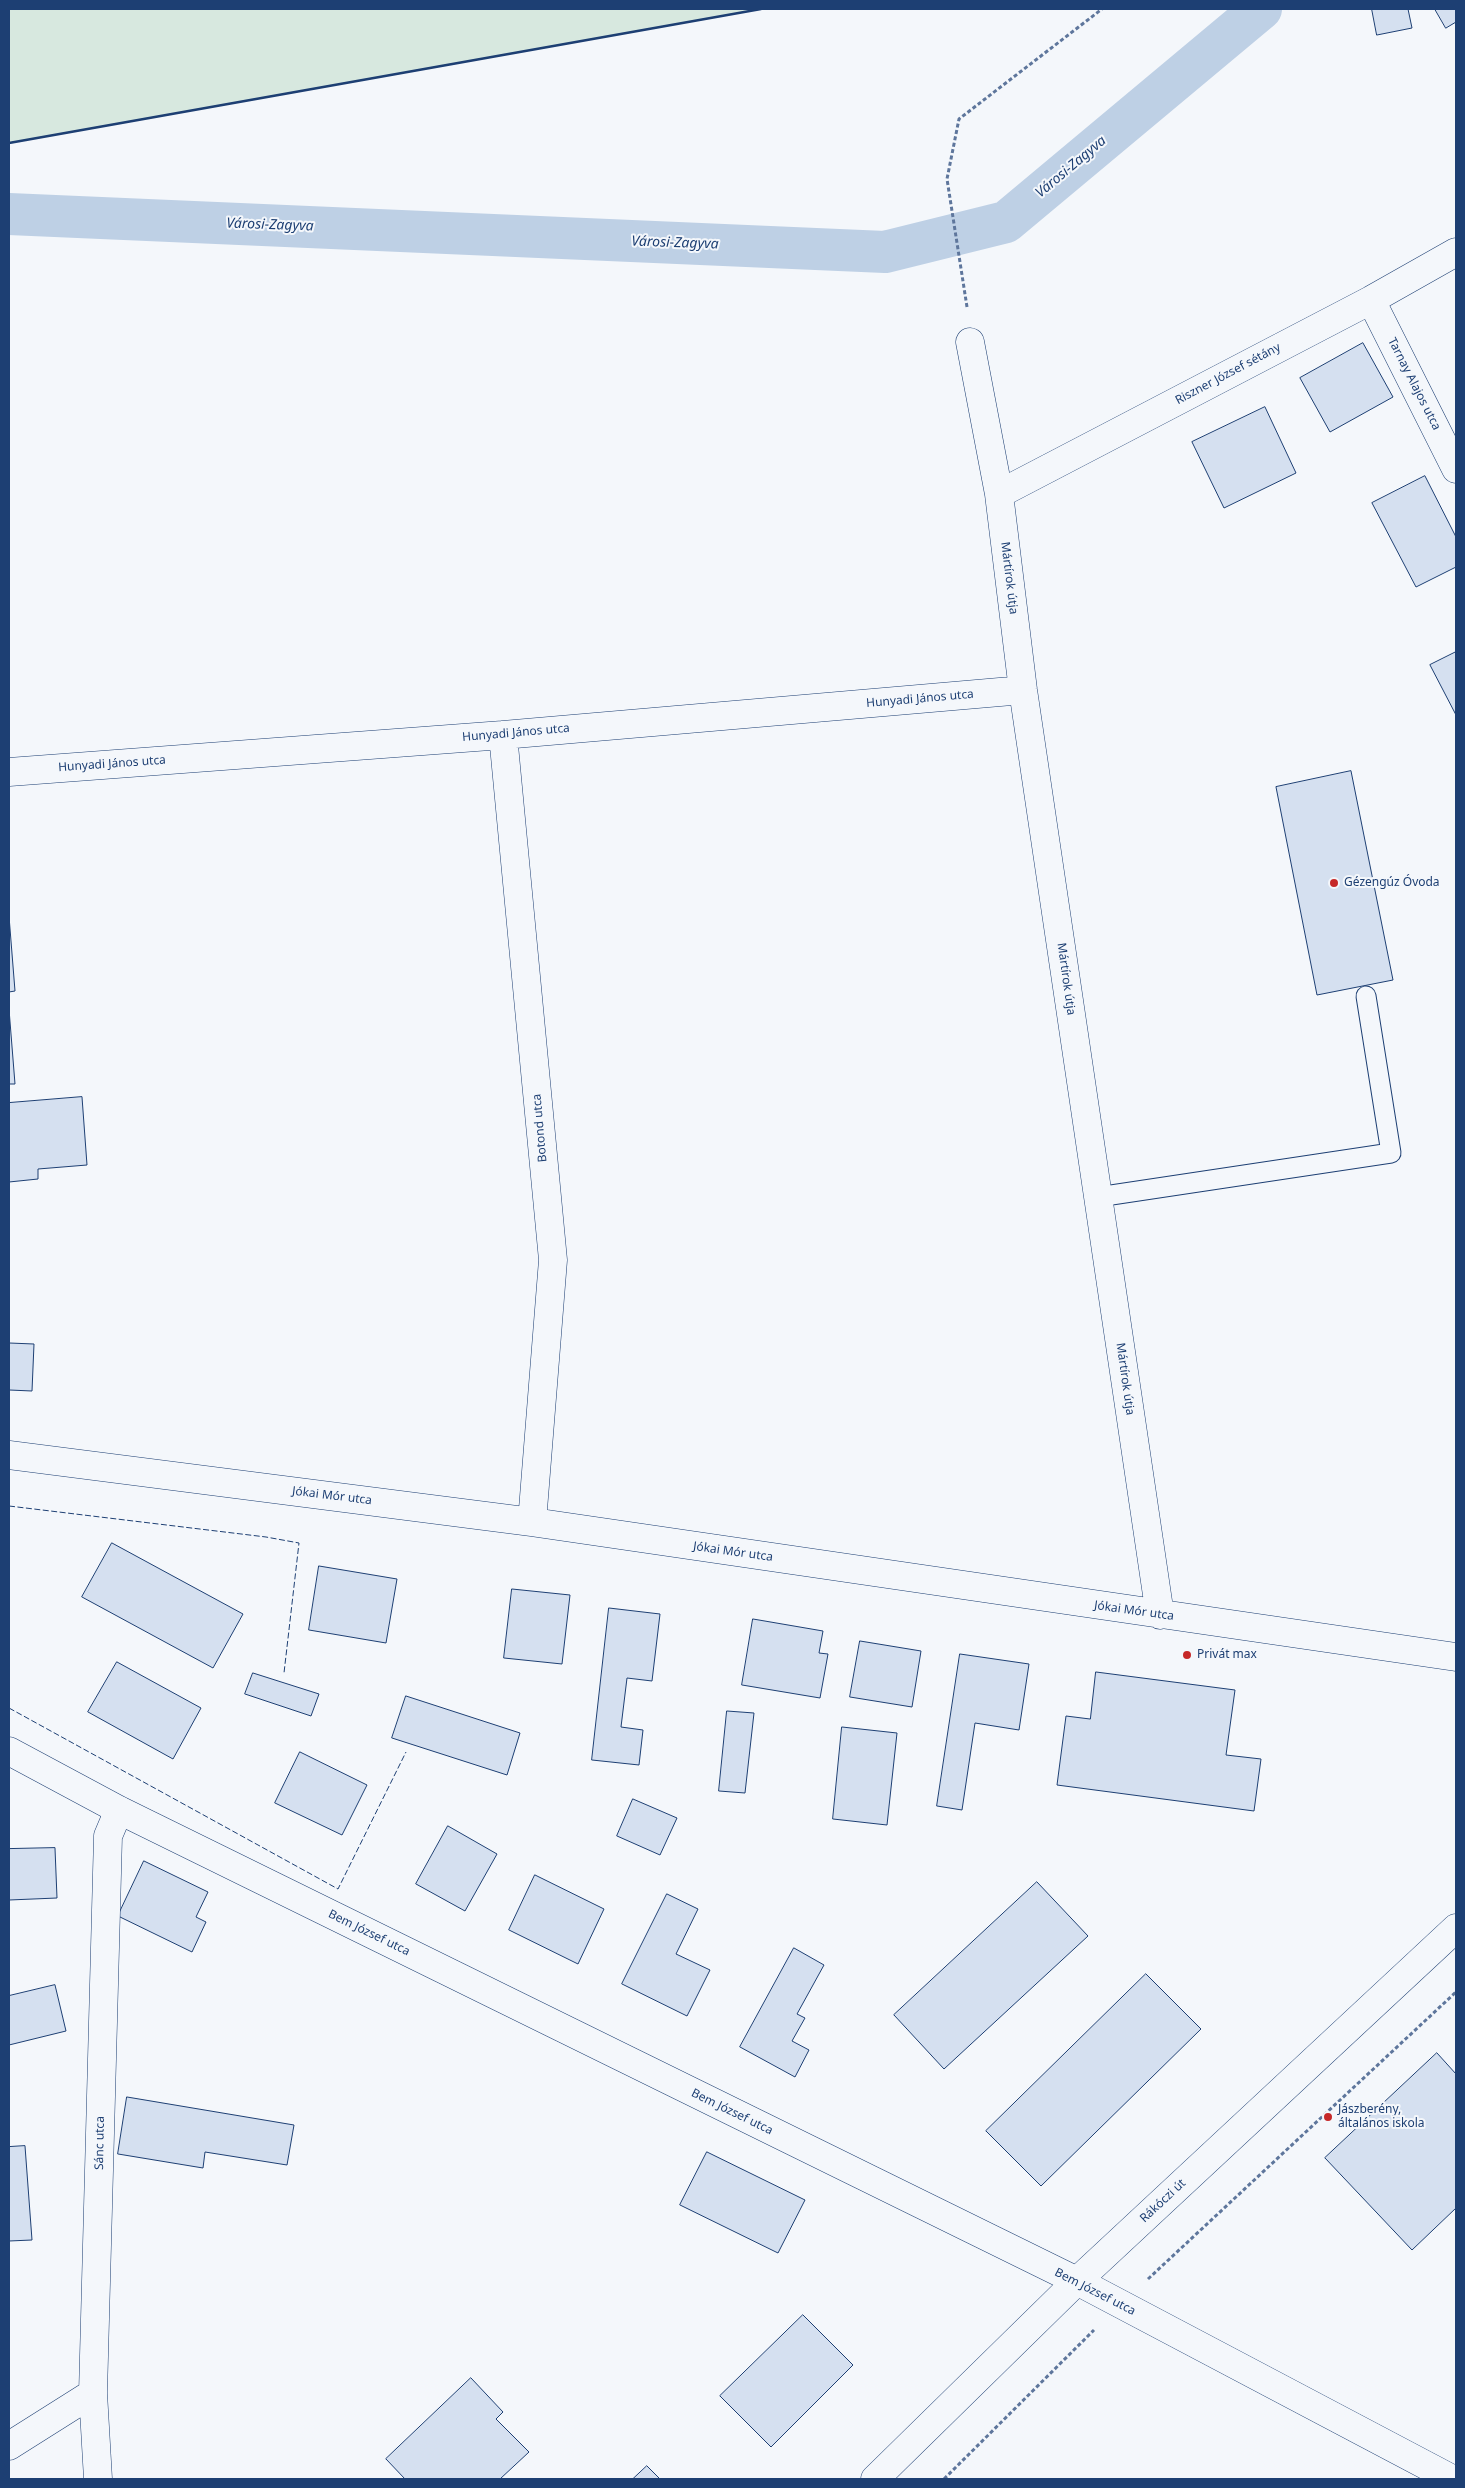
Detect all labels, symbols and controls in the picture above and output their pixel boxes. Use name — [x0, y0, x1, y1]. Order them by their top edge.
water label: Városi-Zagyva — [1032, 133, 1110, 201]
water label: Városi-Zagyva — [226, 215, 314, 235]
water label: Városi-Zagyva — [631, 233, 719, 253]
street label: Tarnay Alajos utca — [1384, 335, 1444, 433]
street label: Riszner József sétány — [1173, 340, 1283, 408]
street label: Mártírok útja — [997, 541, 1021, 615]
street label: Hunyadi János utca — [866, 687, 974, 711]
street label: Hunyadi János utca — [462, 721, 570, 745]
street label: Hunyadi János utca — [58, 753, 166, 775]
place label: Gézengúz Óvoda — [1344, 876, 1440, 890]
marker: Gézengúz Óvoda — [1328, 877, 1340, 889]
street label: Mártírok útja — [1054, 942, 1078, 1016]
street label: Botond utca — [530, 1093, 550, 1163]
street label: Mártírok útja — [1113, 1342, 1137, 1416]
street label: Jókai Mór utca — [291, 1484, 373, 1508]
street label: Jókai Mór utca — [692, 1539, 774, 1565]
street label: Jókai Mór utca — [1093, 1598, 1175, 1624]
place label: Privát max — [1197, 1648, 1257, 1662]
marker: Privát max — [1181, 1649, 1193, 1661]
street label: Bem József utca — [326, 1907, 412, 1959]
street label: Bem József utca — [689, 2086, 775, 2138]
place label: Jászberény, általános iskola — [1338, 2103, 1425, 2131]
marker: Jászberény, általános iskola — [1322, 2111, 1334, 2123]
street label: Sánc utca — [92, 2116, 108, 2170]
street label: Rákóczi út — [1137, 2176, 1189, 2226]
street label: Bem József utca — [1052, 2265, 1138, 2319]

